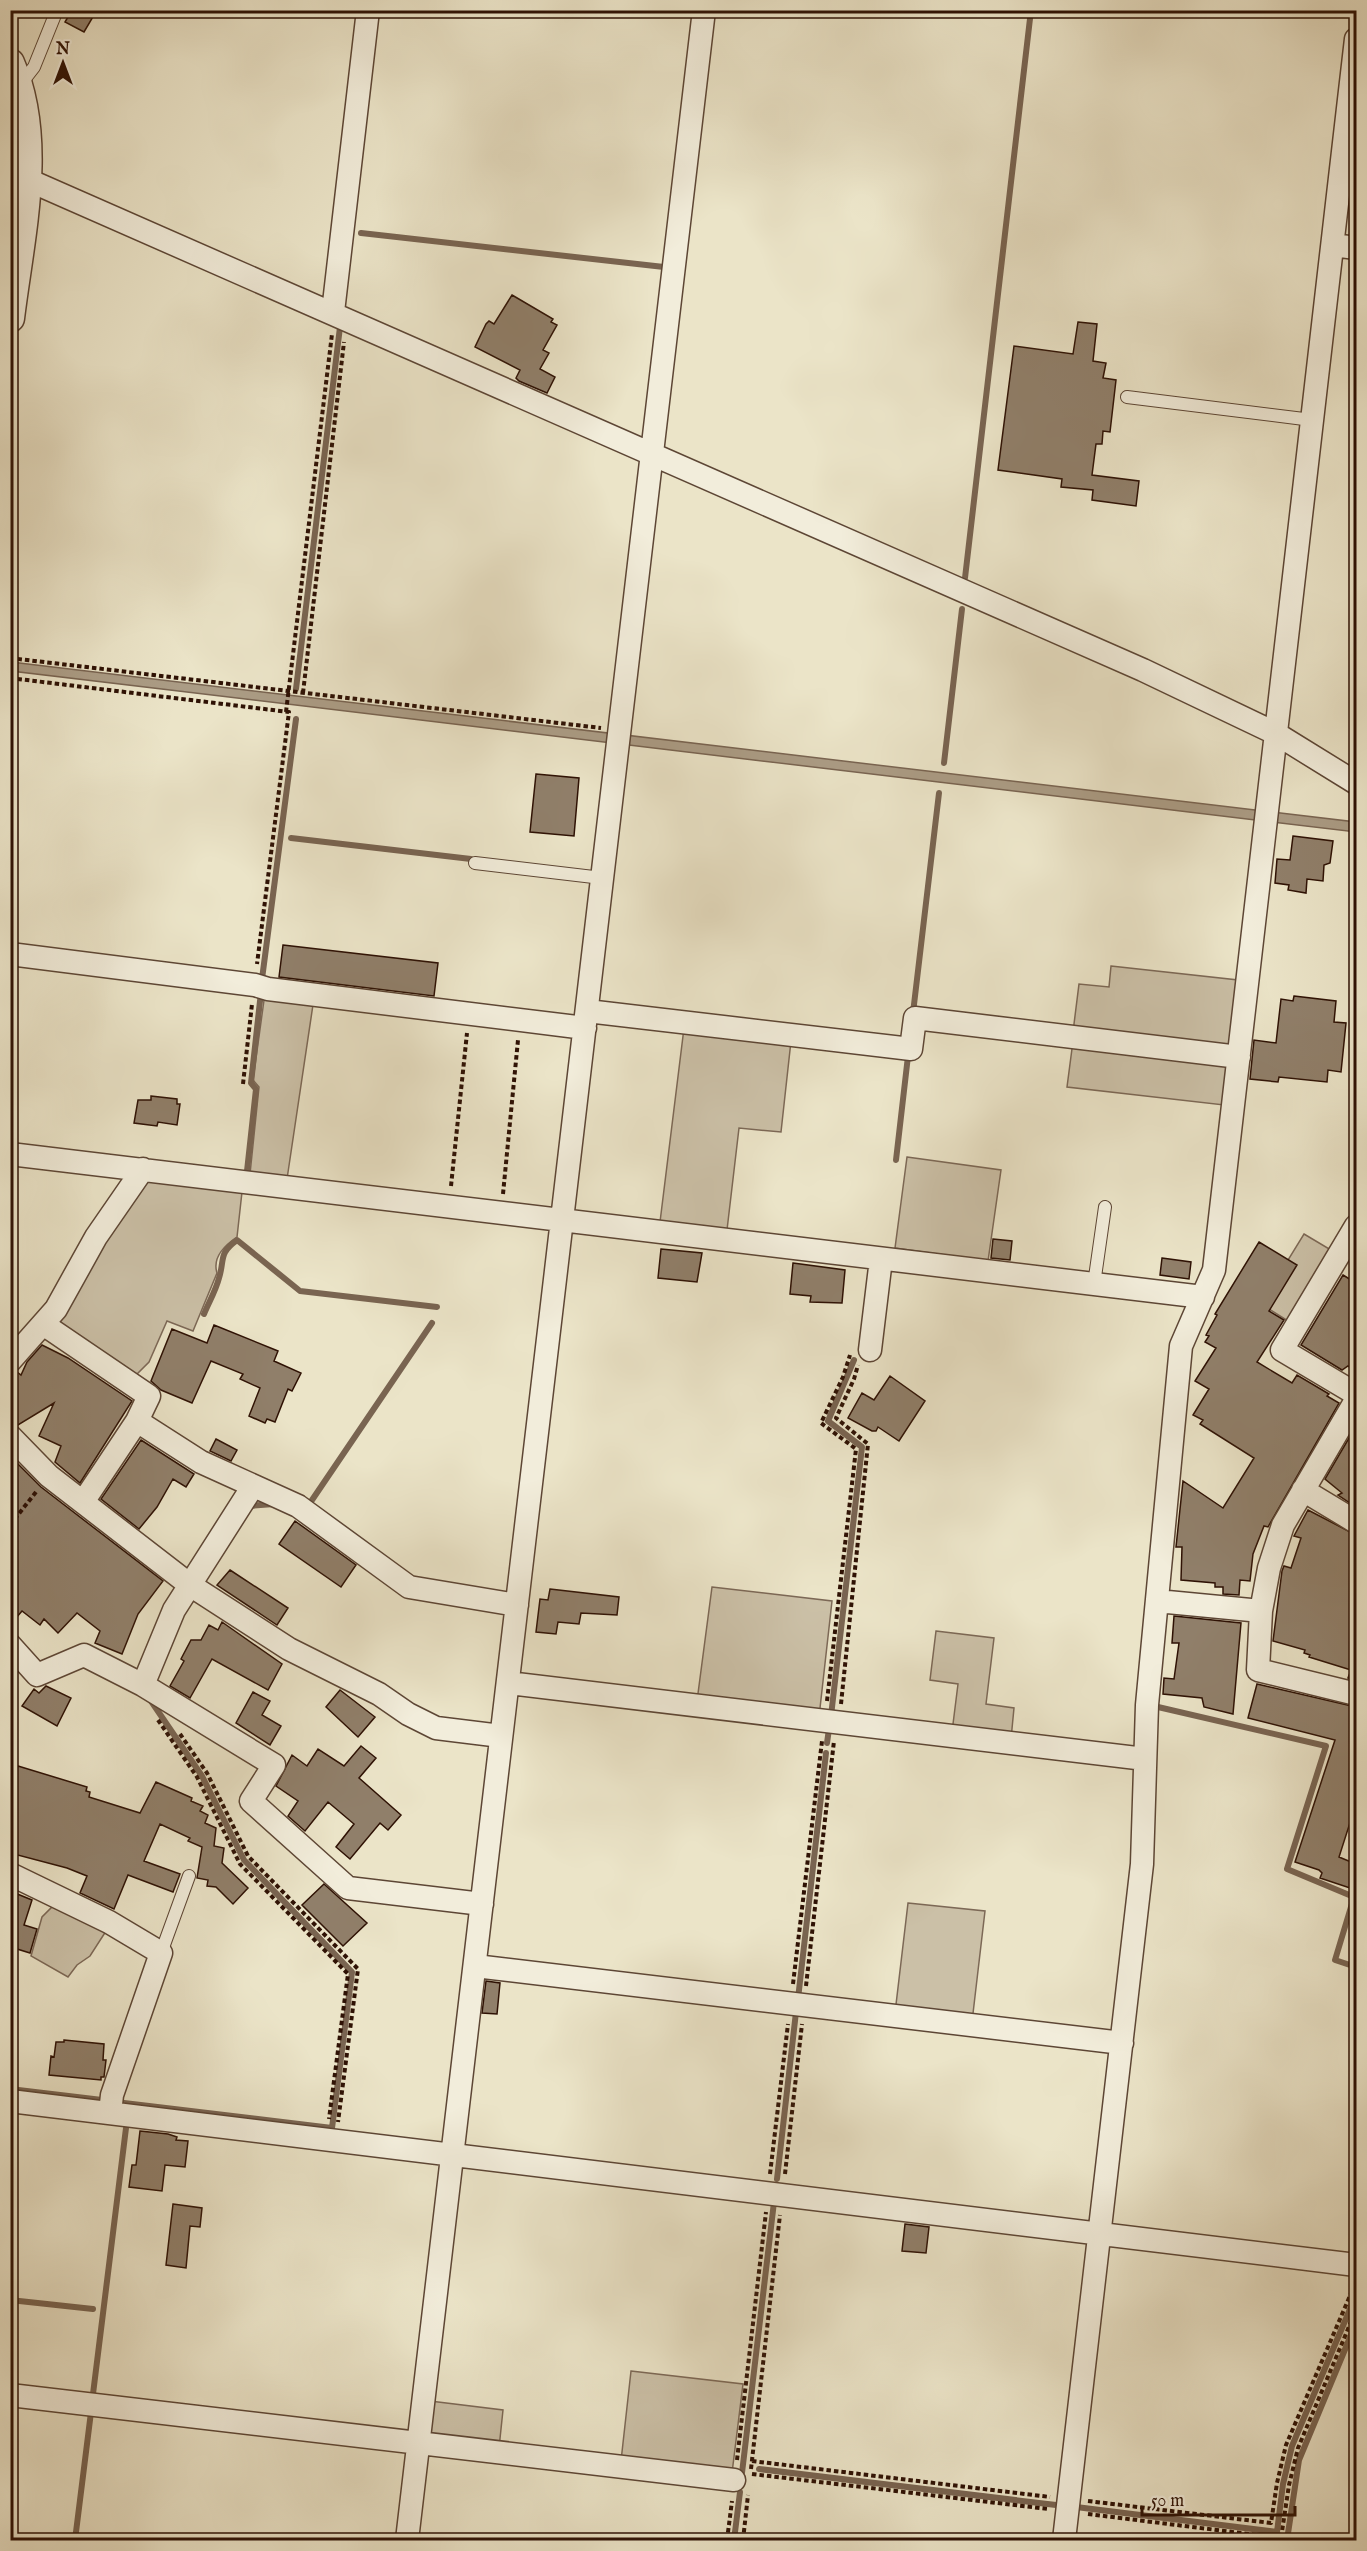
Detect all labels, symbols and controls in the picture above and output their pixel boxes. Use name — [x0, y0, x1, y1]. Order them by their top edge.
north arrow — [33, 33, 93, 93]
text: N — [55, 40, 70, 60]
scale bar — [1142, 2479, 1295, 2517]
text: 50 m — [1151, 2490, 1184, 2513]

